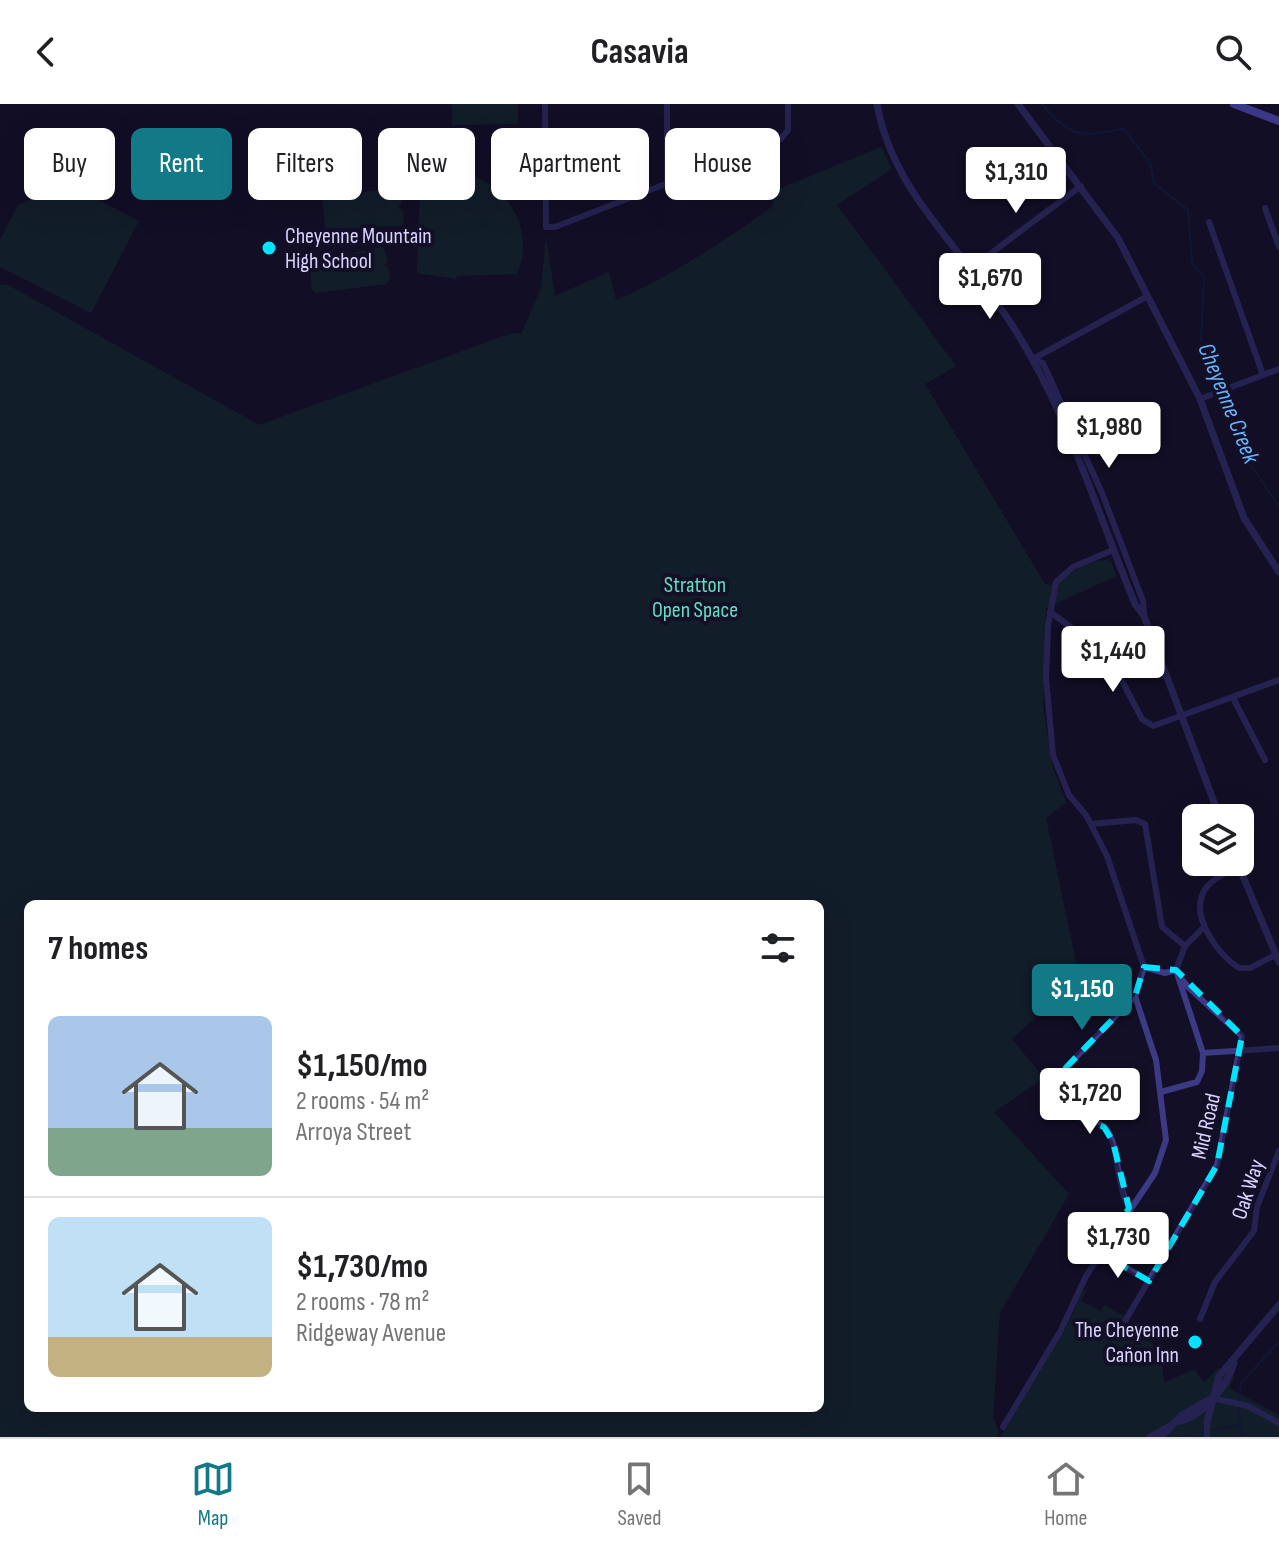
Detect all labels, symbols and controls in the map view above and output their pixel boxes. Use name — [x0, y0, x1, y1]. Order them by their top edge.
icon: back — [24, 30, 68, 74]
icon: search — [1211, 30, 1255, 74]
text: Casavia — [590, 31, 689, 74]
chip: Buy — [24, 128, 115, 200]
chip: Rent — [131, 128, 232, 200]
chip: Filters — [248, 128, 362, 200]
chip: New — [378, 128, 475, 200]
chip: Apartment — [491, 128, 649, 200]
chip: House — [665, 128, 780, 200]
pin: $1,310 — [951, 147, 1081, 215]
text: $1,310 — [984, 157, 1048, 188]
place label: Cheyenne Mountain High School — [285, 223, 432, 275]
marker: Cheyenne Mountain High School — [260, 239, 278, 257]
pin: $1,670 — [925, 253, 1055, 321]
text: $1,670 — [957, 263, 1023, 294]
water label: Cheyenne Creek — [1191, 339, 1266, 469]
pin: $1,980 — [1044, 402, 1174, 470]
text: $1,980 — [1076, 412, 1142, 443]
park label: Stratton Open Space — [652, 572, 738, 624]
pin: $1,440 — [1048, 626, 1178, 694]
text: $1,440 — [1080, 636, 1146, 667]
map controls — [1182, 804, 1254, 876]
button: layers — [1182, 804, 1254, 876]
icon: filters — [756, 926, 800, 970]
text: 7 homes — [48, 928, 148, 969]
pin: $1,150 — [1017, 964, 1147, 1032]
text: $1,150 — [1050, 974, 1114, 1005]
text: $1,150/mo — [296, 1045, 428, 1086]
icon: home — [112, 1048, 208, 1144]
pin: $1,720 — [1025, 1068, 1155, 1136]
text: $1,720 — [1058, 1078, 1122, 1109]
text: 2 rooms · 54 m² — [296, 1086, 429, 1117]
street label: Mid Road — [1186, 1091, 1227, 1162]
text: Arroya Street — [296, 1117, 411, 1148]
street label: Oak Way — [1226, 1156, 1271, 1223]
pin: $1,730 — [1053, 1212, 1183, 1280]
text: $1,730 — [1086, 1222, 1150, 1253]
text: $1,730/mo — [296, 1246, 428, 1287]
icon: home — [112, 1249, 208, 1345]
text: 2 rooms · 78 m² — [296, 1287, 430, 1318]
place label: The Cheyenne Cañon Inn — [1075, 1317, 1179, 1369]
text: Ridgeway Avenue — [296, 1318, 446, 1349]
marker: The Cheyenne Cañon Inn — [1186, 1333, 1204, 1351]
tab: Map — [191, 1457, 235, 1532]
tab: Saved — [617, 1457, 662, 1532]
tab: Home — [1044, 1457, 1088, 1532]

